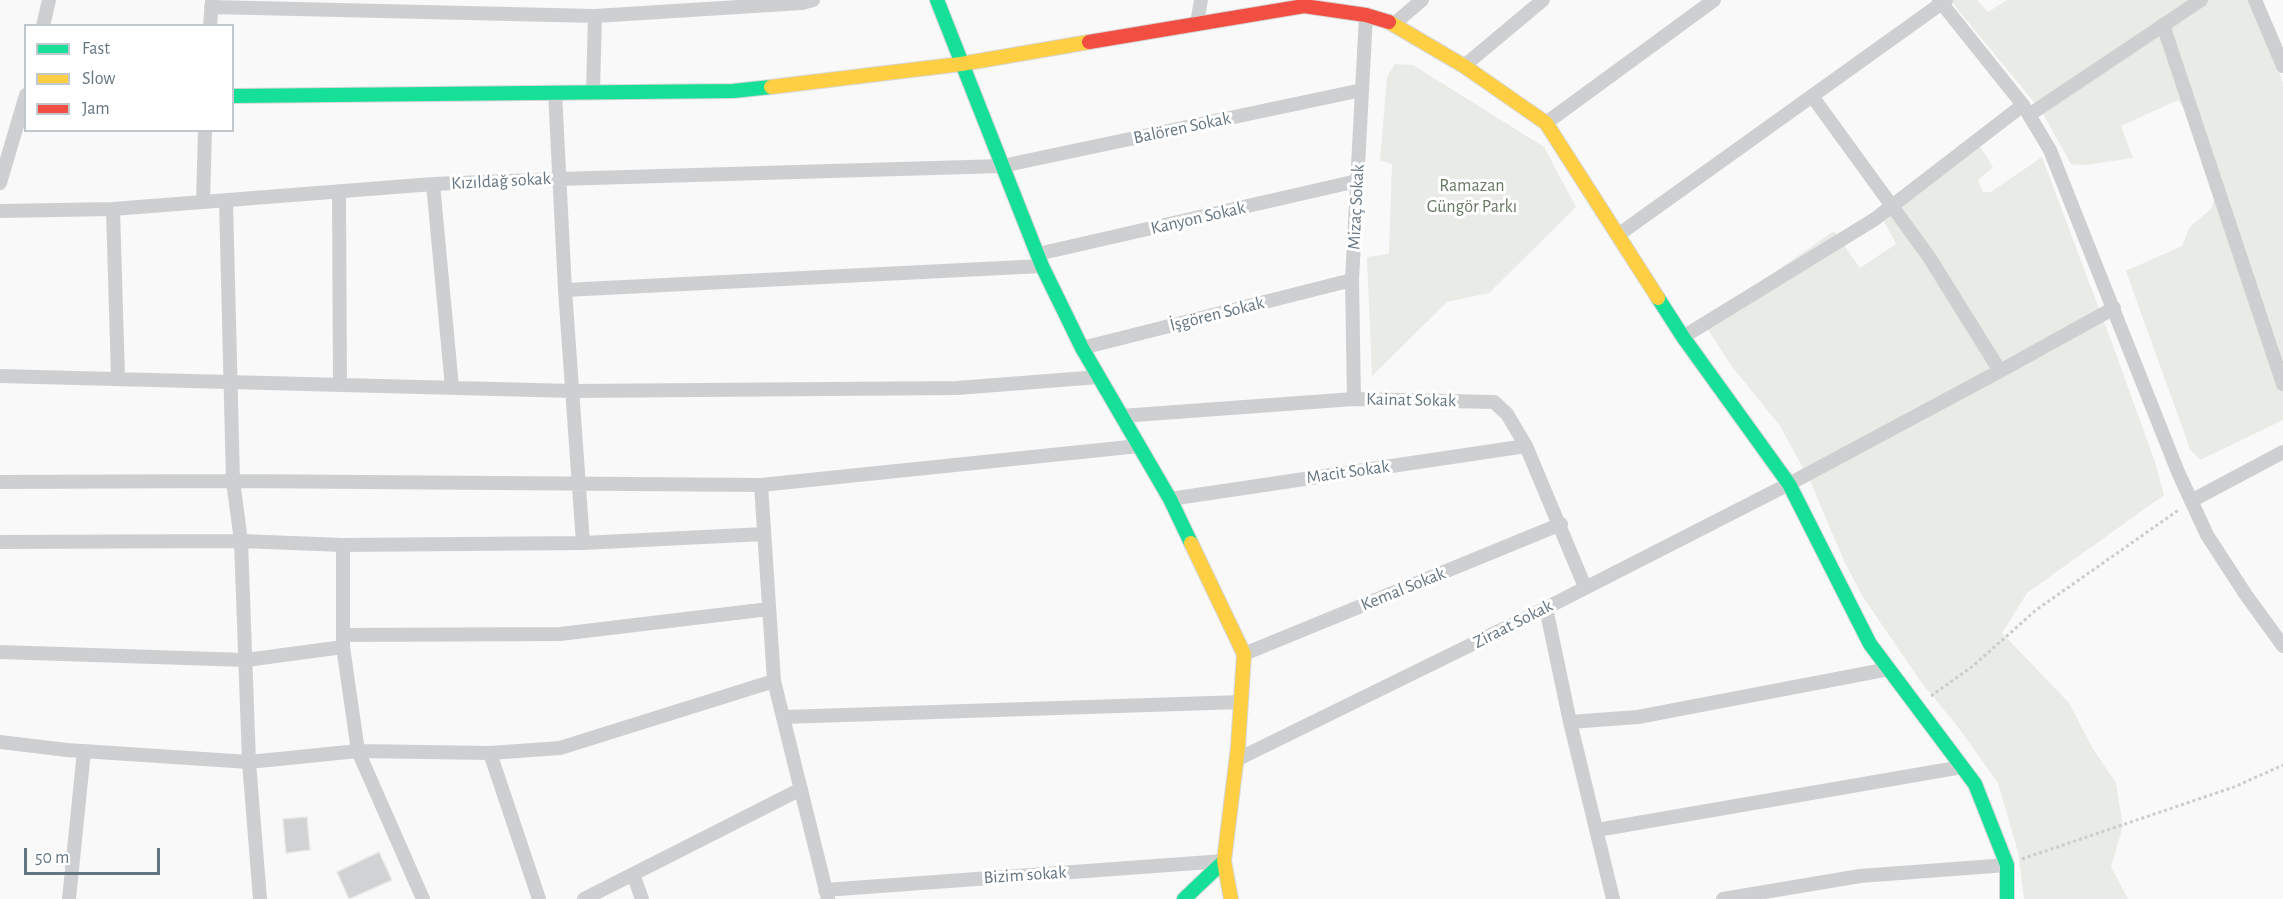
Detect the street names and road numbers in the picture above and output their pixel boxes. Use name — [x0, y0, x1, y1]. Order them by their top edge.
street label: Balören Sokak — [1131, 107, 1233, 149]
street label: Mizaç Sokak — [1343, 164, 1369, 250]
street label: Kızıldağ sokak — [451, 168, 551, 194]
street label: Kanyon Sokak — [1149, 197, 1247, 239]
street label: İşgören Sokak — [1168, 292, 1266, 336]
street label: Kainat Sokak — [1366, 388, 1456, 412]
street label: Macit Sokak — [1305, 455, 1391, 489]
street label: Kemal Sokak — [1358, 562, 1448, 616]
street label: Ziraat Sokak — [1470, 595, 1556, 653]
street label: Bizim sokak — [983, 861, 1067, 889]

